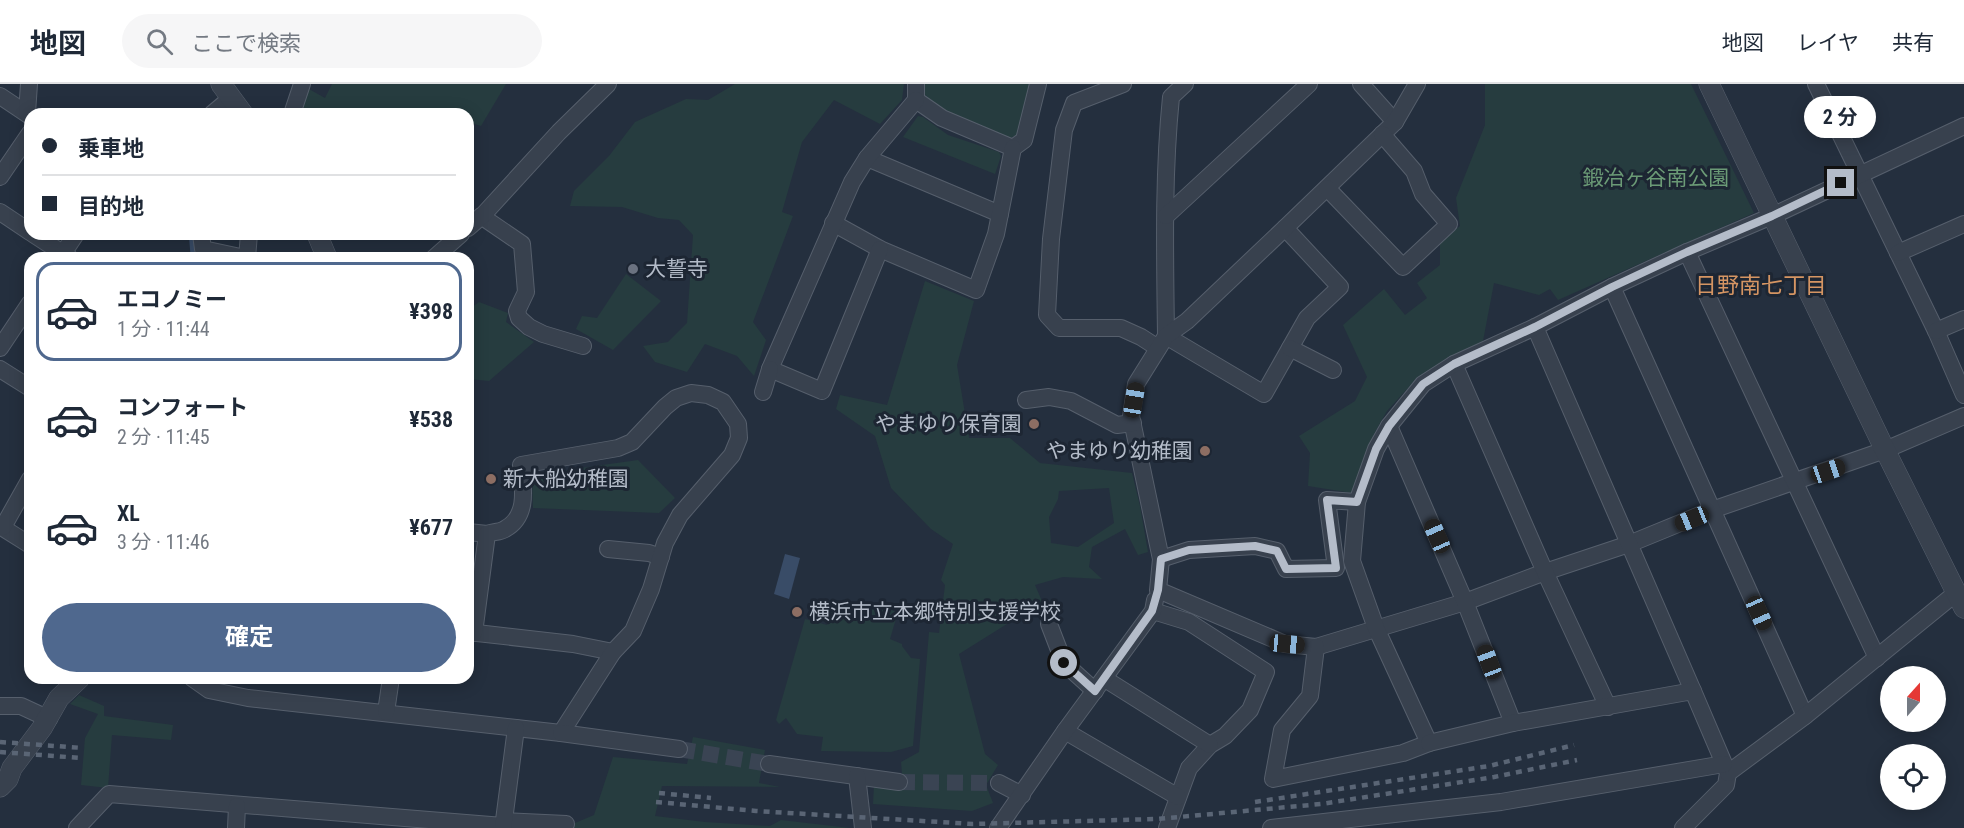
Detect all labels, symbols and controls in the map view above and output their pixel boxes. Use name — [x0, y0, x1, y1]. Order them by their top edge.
search box — [122, 14, 542, 68]
icon: search — [143, 25, 176, 58]
text: 地図 — [30, 27, 86, 60]
text: ここで検索 — [191, 31, 301, 56]
text: 地図 — [1722, 31, 1764, 55]
text: レイヤ — [1797, 31, 1859, 55]
text: 共有 — [1892, 31, 1934, 55]
callout: 2 分 — [1805, 96, 1877, 138]
text: 2 分 — [1823, 105, 1857, 129]
text: 乗車地 — [78, 136, 144, 161]
park label: 鍛冶ヶ谷南公園 — [1583, 166, 1730, 190]
route end — [1827, 169, 1854, 196]
text: 目的地 — [78, 194, 144, 219]
place label: 大誓寺 — [645, 257, 708, 281]
marker: 大誓寺 — [626, 262, 640, 276]
district label: 日野南七丁目 — [1695, 273, 1827, 298]
icon: car — [45, 285, 99, 339]
text: エコノミー — [117, 287, 227, 312]
text: ¥398 — [409, 299, 453, 324]
text: 1 分 · 11:44 — [117, 317, 210, 341]
car — [1122, 381, 1146, 419]
icon: car — [45, 393, 99, 447]
text: コンフォート — [117, 395, 248, 420]
text: ¥538 — [409, 407, 453, 432]
place label: やまゆり保育園 — [875, 412, 1022, 436]
marker: やまゆり保育園 — [1027, 417, 1041, 431]
text: 2 分 · 11:45 — [117, 425, 210, 449]
place label: やまゆり幼稚園 — [1046, 439, 1193, 463]
marker: やまゆり幼稚園 — [1198, 444, 1212, 458]
car — [1808, 457, 1848, 485]
place label: 新大船幼稚園 — [503, 467, 629, 491]
marker: 新大船幼稚園 — [484, 472, 498, 486]
icon: car — [45, 501, 99, 555]
text: XL — [117, 501, 140, 526]
car — [1672, 504, 1712, 534]
text: ¥677 — [409, 515, 453, 540]
car — [1421, 516, 1453, 556]
text: 3 分 · 11:46 — [117, 530, 210, 554]
car — [1743, 593, 1775, 633]
place label: 横浜市立本郷特別支援学校 — [809, 600, 1061, 624]
button: 確定 — [42, 603, 456, 672]
marker: 横浜市立本郷特別支援学校 — [790, 605, 804, 619]
car — [1268, 633, 1306, 655]
car — [1474, 642, 1504, 682]
route start — [1050, 649, 1077, 676]
north arrow — [1880, 666, 1946, 732]
map controls — [1880, 666, 1946, 810]
button: locate — [1880, 744, 1946, 810]

